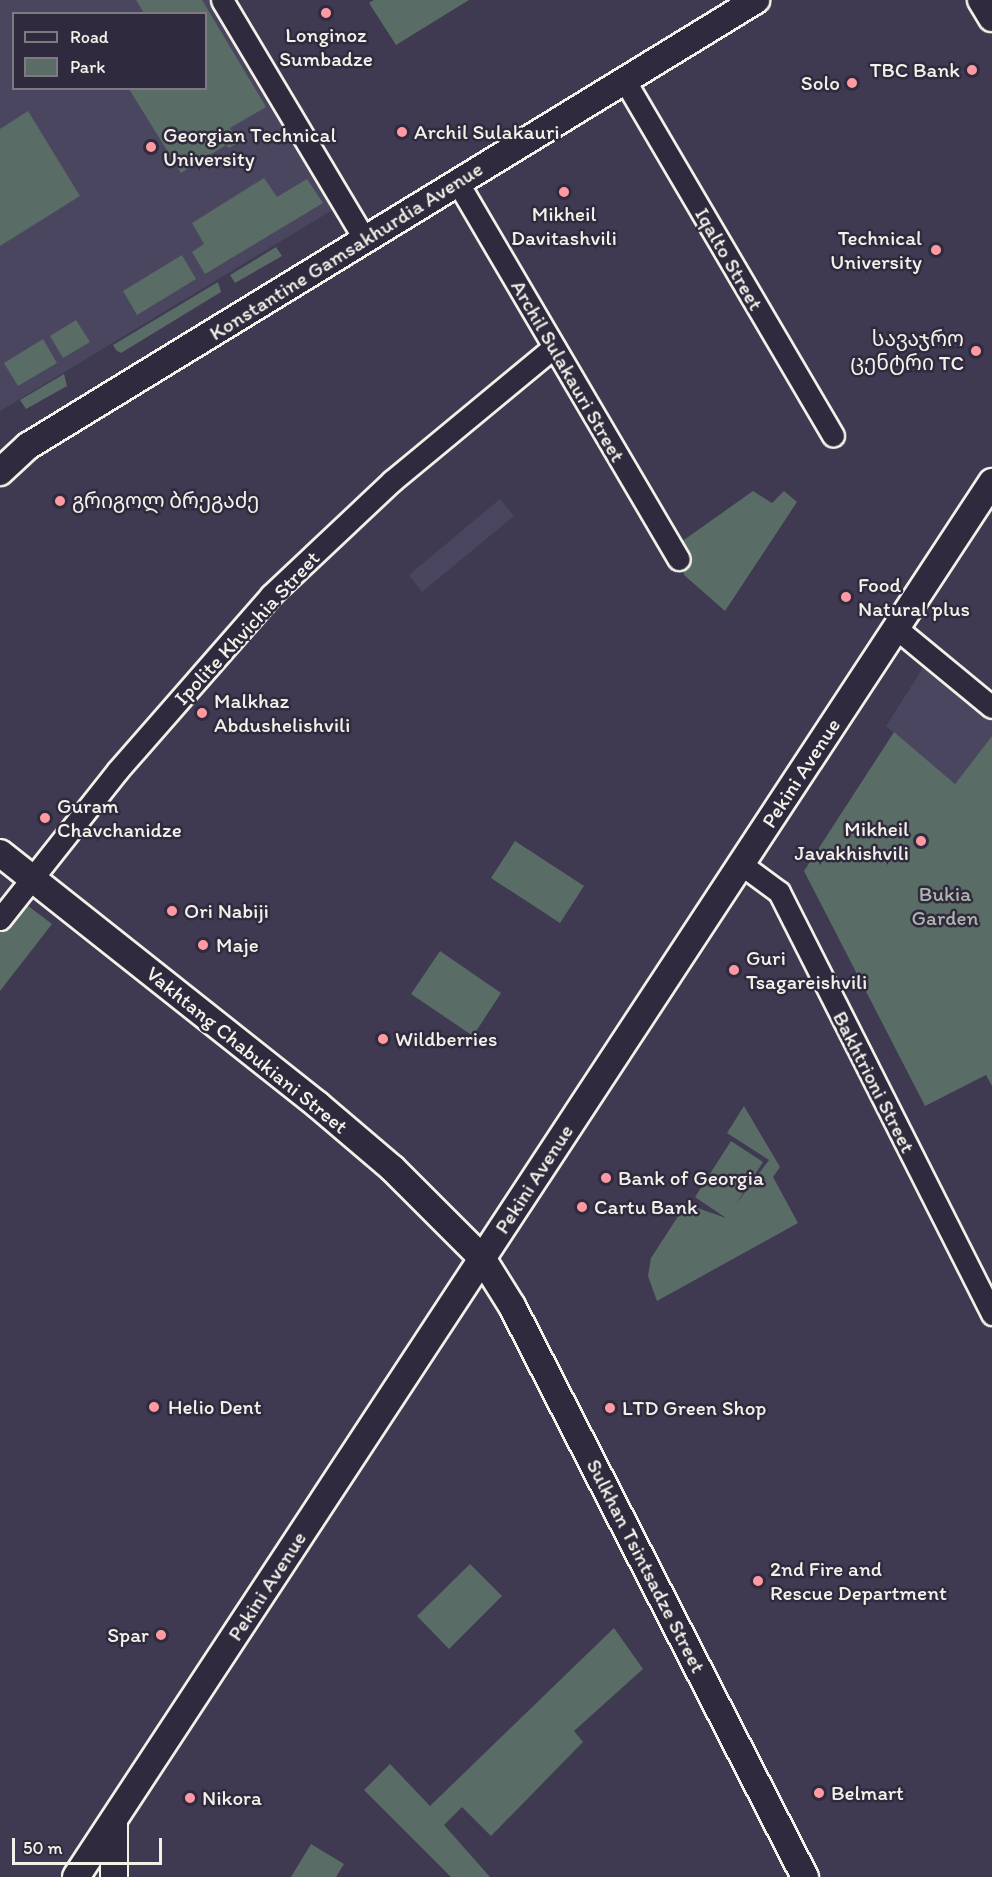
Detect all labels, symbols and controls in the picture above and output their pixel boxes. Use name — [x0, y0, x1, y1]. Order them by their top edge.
marker: Longinoz Sumbadze — [319, 6, 333, 20]
legend — [12, 12, 207, 90]
place label: Longinoz Sumbadze — [279, 22, 373, 72]
text: Road — [70, 26, 109, 48]
text: Park — [70, 56, 105, 78]
place label: TBC Bank — [870, 57, 960, 83]
marker: TBC Bank — [965, 63, 979, 77]
place label: Solo — [801, 70, 840, 96]
marker: Solo — [845, 76, 859, 90]
place label: Archil Sulakauri — [414, 119, 559, 145]
place label: Georgian Technical University — [163, 122, 334, 172]
marker: Archil Sulakauri — [395, 125, 409, 139]
marker: Georgian Technical University — [144, 140, 158, 154]
street label: Konstantine Gamsakhurdia Avenue — [205, 156, 487, 346]
marker: Mikheil Davitashvili — [557, 185, 571, 199]
place label: Mikheil Davitashvili — [511, 201, 617, 251]
street label: Iqalto Street — [690, 203, 768, 315]
place label: Technical University — [830, 225, 922, 275]
marker: Technical University — [927, 241, 945, 259]
street label: Archil Sulakauri Street — [506, 276, 630, 466]
place label: სავაჯრო ცენტრი TC — [850, 326, 964, 376]
marker: სავაჯრო ცენტრი TC — [969, 344, 983, 358]
place label: გრიგოლ ბრეგაძე — [72, 488, 259, 514]
marker: გრიგოლ ბრეგაძე — [53, 494, 67, 508]
street label: Ipolite Khvichia Street — [169, 546, 325, 710]
place label: Food Natural plus — [858, 572, 970, 622]
marker: Food Natural plus — [839, 590, 853, 604]
place label: Malkhaz Abdushelishvili — [214, 688, 350, 738]
marker: Malkhaz Abdushelishvili — [195, 706, 209, 720]
street label: Pekini Avenue — [757, 714, 845, 832]
place label: Guram Chavchanidze — [57, 793, 182, 843]
marker: Guram Chavchanidze — [38, 811, 52, 825]
place label: Mikheil Javakhishvili — [795, 816, 909, 866]
marker: Mikheil Javakhishvili — [914, 834, 928, 848]
park label: Bukia Garden — [912, 881, 978, 931]
place label: Ori Nabiji — [184, 898, 270, 924]
marker: Ori Nabiji — [165, 904, 179, 918]
place label: Maje — [216, 932, 259, 958]
marker: Maje — [194, 936, 212, 954]
place label: Guri Tsagareishvili — [746, 945, 867, 995]
street label: Vakhtang Chabukiani Street — [141, 961, 353, 1139]
marker: Guri Tsagareishvili — [727, 963, 741, 977]
street label: Bakhtrioni Street — [828, 1007, 920, 1157]
place label: Wildberries — [395, 1026, 498, 1052]
marker: Wildberries — [376, 1032, 390, 1046]
street label: Pekini Avenue — [490, 1120, 578, 1238]
place label: Bank of Georgia — [618, 1165, 764, 1191]
marker: Bank of Georgia — [599, 1171, 613, 1185]
place label: Cartu Bank — [594, 1194, 698, 1220]
marker: Cartu Bank — [575, 1200, 589, 1214]
place label: Helio Dent — [168, 1394, 263, 1420]
place label: LTD Green Shop — [622, 1395, 766, 1421]
marker: Helio Dent — [145, 1398, 163, 1416]
marker: LTD Green Shop — [603, 1401, 617, 1415]
street label: Sulkhan Tsintsadze Street — [582, 1457, 710, 1675]
street label: Pekini Avenue — [223, 1527, 311, 1645]
place label: 2nd Fire and Rescue Department — [770, 1556, 946, 1606]
marker: 2nd Fire and Rescue Department — [751, 1574, 765, 1588]
place label: Spar — [107, 1622, 149, 1648]
marker: Spar — [154, 1628, 168, 1642]
place label: Belmart — [831, 1780, 904, 1806]
place label: Nikora — [202, 1785, 262, 1811]
marker: Belmart — [812, 1786, 826, 1800]
marker: Nikora — [183, 1791, 197, 1805]
scale bar — [15, 1826, 165, 1864]
text: 50 m — [23, 1837, 63, 1859]

